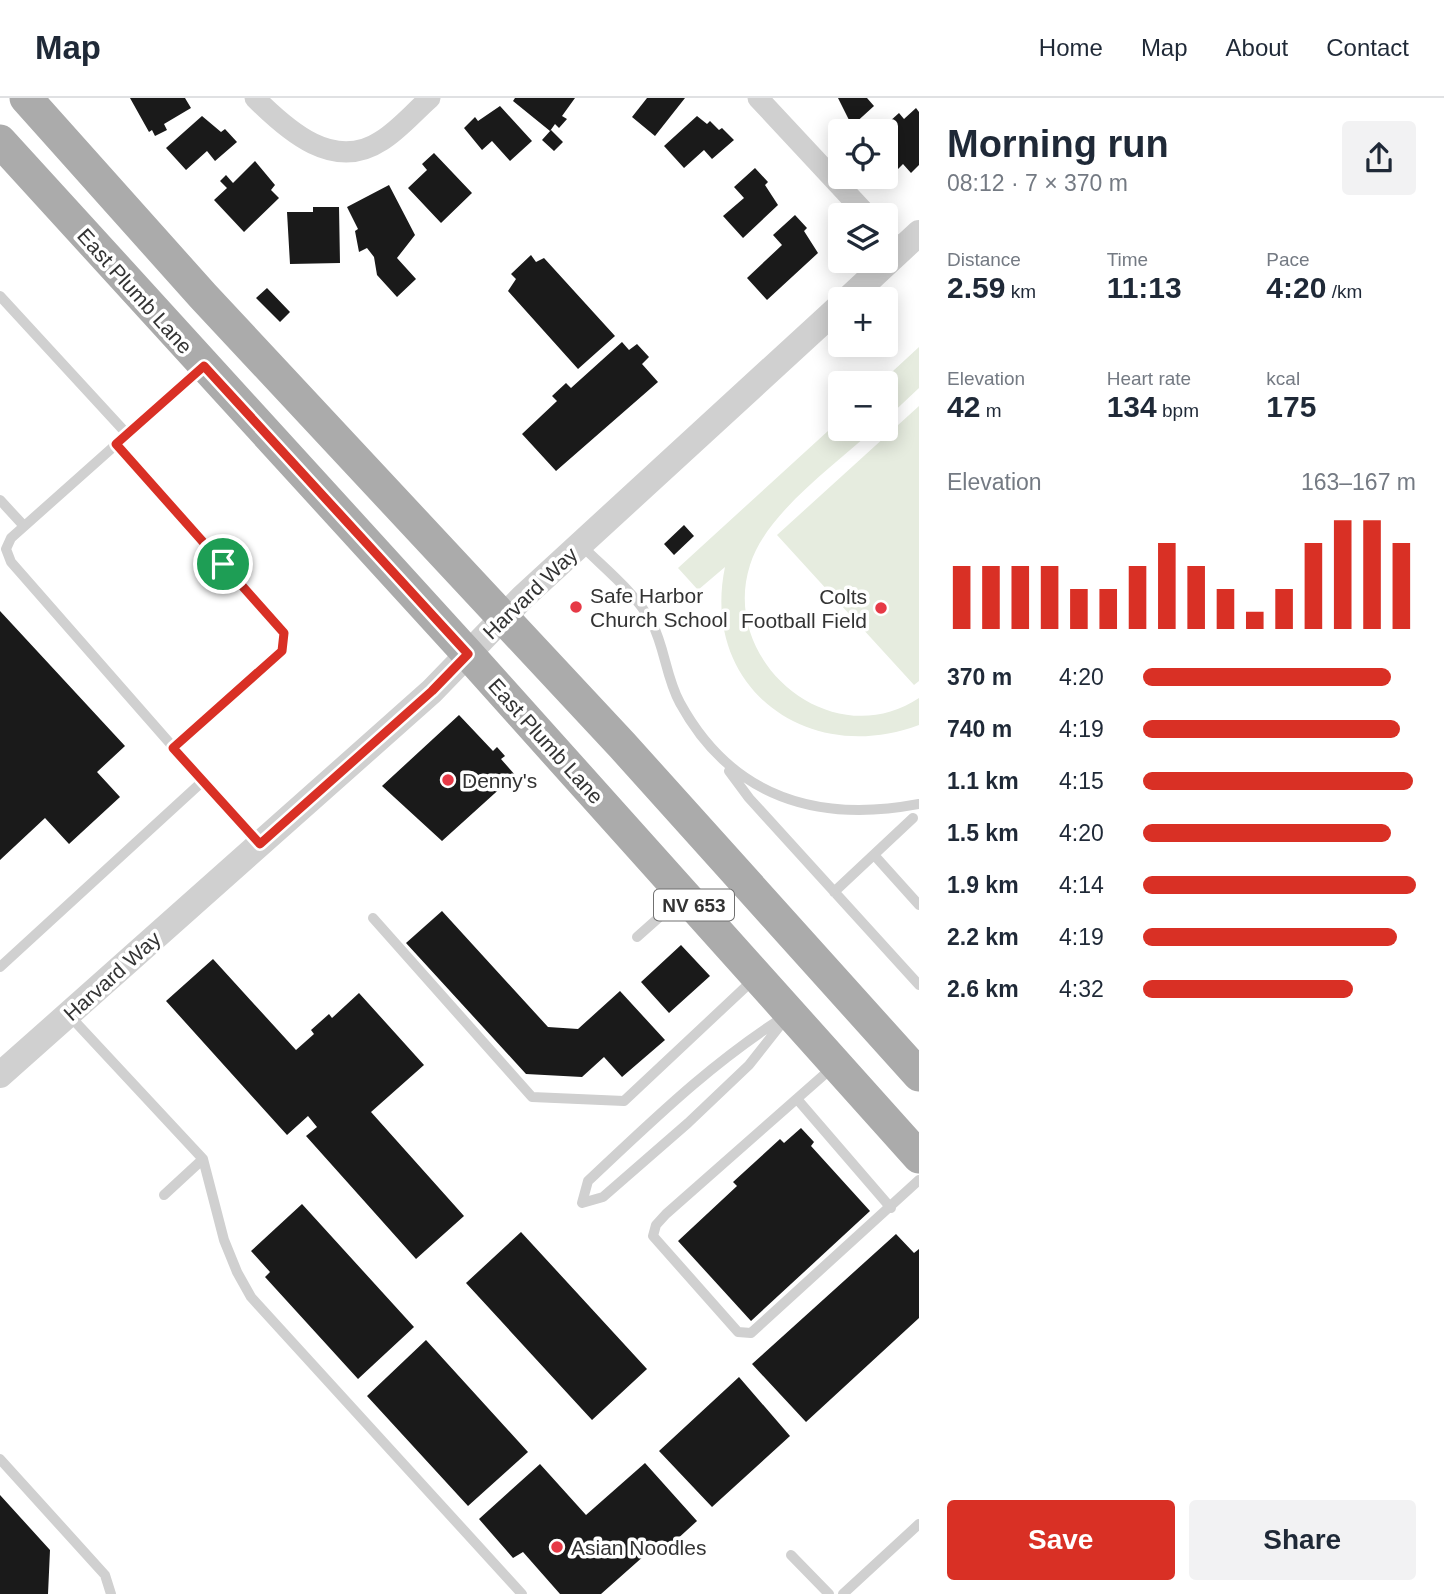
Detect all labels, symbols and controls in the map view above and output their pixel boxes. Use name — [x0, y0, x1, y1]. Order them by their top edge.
text: Map — [35, 29, 101, 66]
text: Home — [1039, 34, 1103, 61]
text: Map — [1141, 34, 1188, 61]
text: About — [1226, 34, 1288, 61]
text: Contact — [1326, 34, 1409, 61]
map controls — [828, 119, 898, 441]
button: locate — [828, 119, 898, 189]
button: share — [1342, 121, 1416, 195]
text: Morning run — [947, 123, 1169, 165]
text: 08:12 · 7 × 370 m — [947, 170, 1128, 196]
button: layers — [828, 203, 898, 273]
street label: East Plumb Lane — [73, 224, 197, 358]
text: Distance — [947, 249, 1021, 270]
text: Time — [1107, 249, 1148, 270]
text: Pace — [1266, 249, 1310, 270]
text: 2.59 — [947, 271, 1005, 304]
text: 11:13 — [1107, 271, 1182, 304]
text: 4:20 — [1266, 271, 1326, 304]
text: km — [1005, 281, 1036, 302]
text: /km — [1326, 281, 1362, 302]
button: + — [828, 287, 898, 357]
text: Elevation — [947, 368, 1025, 389]
text: Heart rate — [1107, 368, 1191, 389]
text: kcal — [1266, 368, 1300, 389]
button: − — [828, 371, 898, 441]
text: 42 — [947, 390, 980, 423]
text: 134 — [1107, 390, 1157, 423]
text: 175 — [1266, 390, 1316, 423]
text: m — [980, 400, 1001, 421]
text: bpm — [1157, 400, 1199, 421]
text: Elevation — [947, 469, 1042, 495]
text: 163–167 m — [1301, 469, 1416, 495]
pin — [193, 534, 253, 594]
street label: Harvard Way — [478, 542, 582, 644]
icon: arrive — [204, 545, 242, 583]
place label: Safe Harbor Church School — [590, 584, 728, 631]
place label: Colts Football Field — [741, 585, 867, 632]
marker: Safe Harbor Church School — [568, 599, 584, 615]
marker: Colts Football Field — [873, 600, 889, 616]
text: 370 m — [947, 664, 1012, 690]
text: 4:20 — [1059, 664, 1104, 690]
street label: East Plumb Lane — [484, 674, 608, 808]
text: 740 m — [947, 716, 1012, 742]
text: 4:19 — [1059, 716, 1104, 742]
text: 1.1 km — [947, 768, 1019, 794]
text: 4:15 — [1059, 768, 1104, 794]
place label: Denny's — [462, 769, 537, 792]
marker: Denny's — [440, 772, 456, 788]
text: 1.5 km — [947, 820, 1019, 846]
text: 4:20 — [1059, 820, 1104, 846]
text: 1.9 km — [947, 872, 1019, 898]
text: 4:14 — [1059, 872, 1104, 898]
road number: NV 653 — [654, 890, 734, 920]
text: 2.2 km — [947, 924, 1019, 950]
text: 4:19 — [1059, 924, 1104, 950]
street label: Harvard Way — [59, 926, 165, 1025]
text: 2.6 km — [947, 976, 1019, 1002]
text: 4:32 — [1059, 976, 1104, 1002]
button: Save — [947, 1500, 1175, 1580]
button: Share — [1189, 1500, 1416, 1580]
place label: Asian Noodles — [571, 1536, 706, 1559]
marker: Asian Noodles — [549, 1539, 565, 1555]

